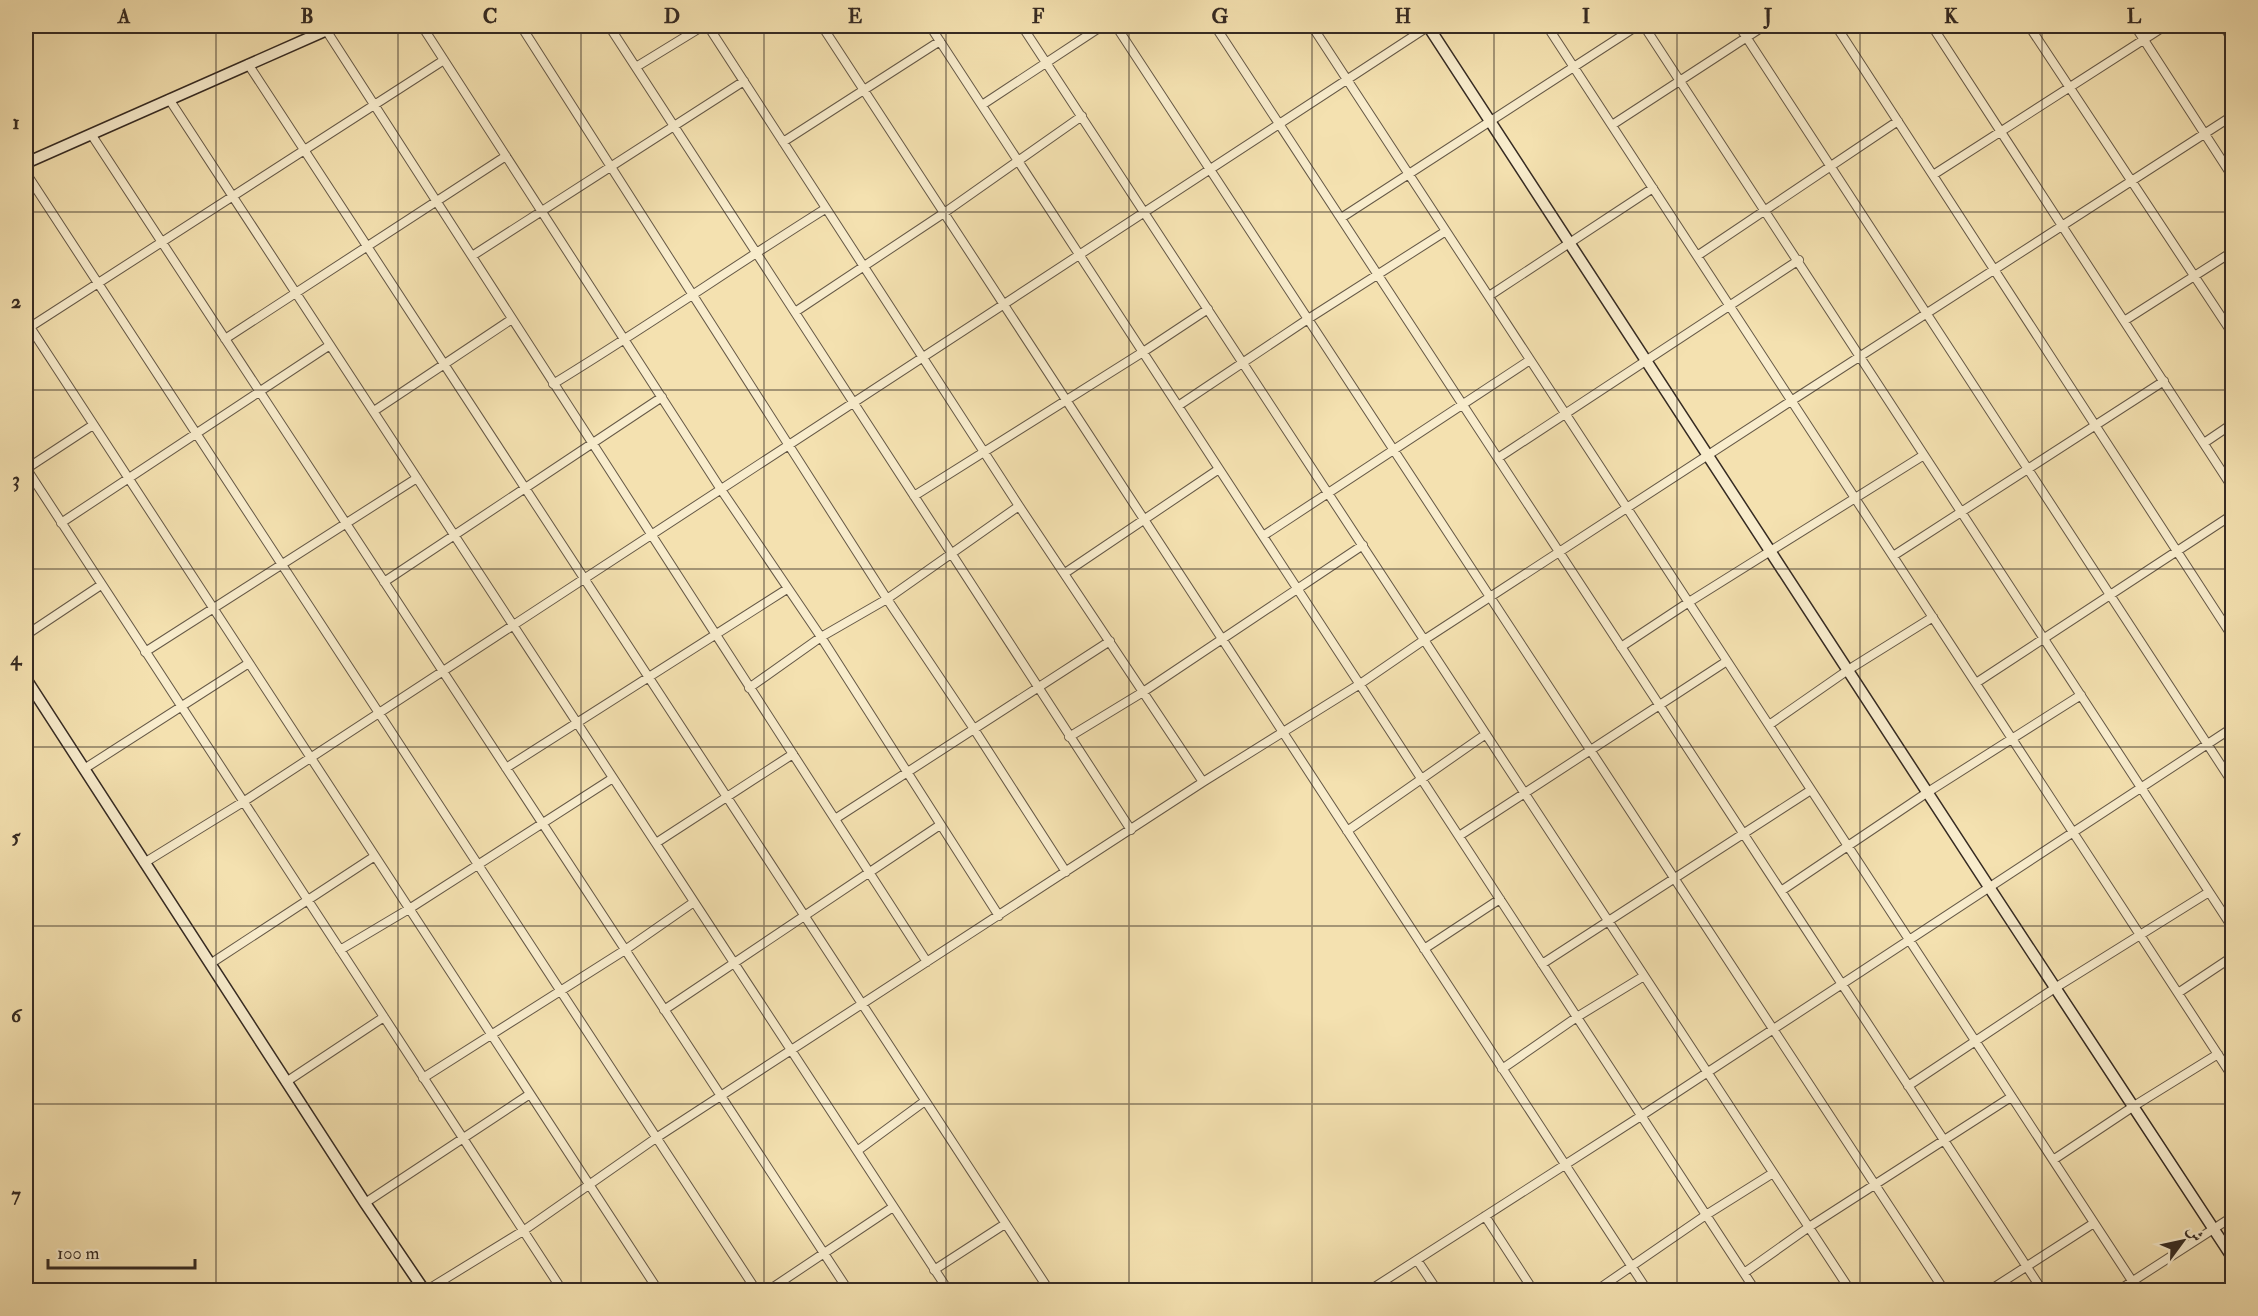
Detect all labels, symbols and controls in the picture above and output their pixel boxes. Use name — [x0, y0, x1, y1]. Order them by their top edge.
text: A — [117, 4, 131, 29]
text: B — [300, 4, 314, 29]
text: C — [483, 4, 497, 29]
text: D — [664, 4, 680, 29]
text: E — [848, 4, 863, 29]
text: F — [1032, 4, 1045, 29]
text: G — [1212, 4, 1229, 29]
text: H — [1395, 4, 1411, 29]
text: I — [1582, 4, 1590, 29]
text: J — [1763, 4, 1772, 29]
text: K — [1944, 4, 1959, 29]
text: L — [2127, 4, 2142, 29]
text: 1 — [12, 110, 20, 135]
text: 2 — [11, 289, 21, 314]
text: 3 — [12, 467, 20, 492]
text: 4 — [10, 646, 23, 671]
text: 5 — [12, 824, 22, 849]
text: 6 — [11, 1003, 23, 1028]
text: 7 — [11, 1182, 21, 1207]
north arrow — [2153, 1211, 2213, 1271]
text: ش — [2182, 1221, 2207, 1245]
scale bar — [48, 1232, 195, 1270]
text: 100 m — [57, 1242, 100, 1265]

